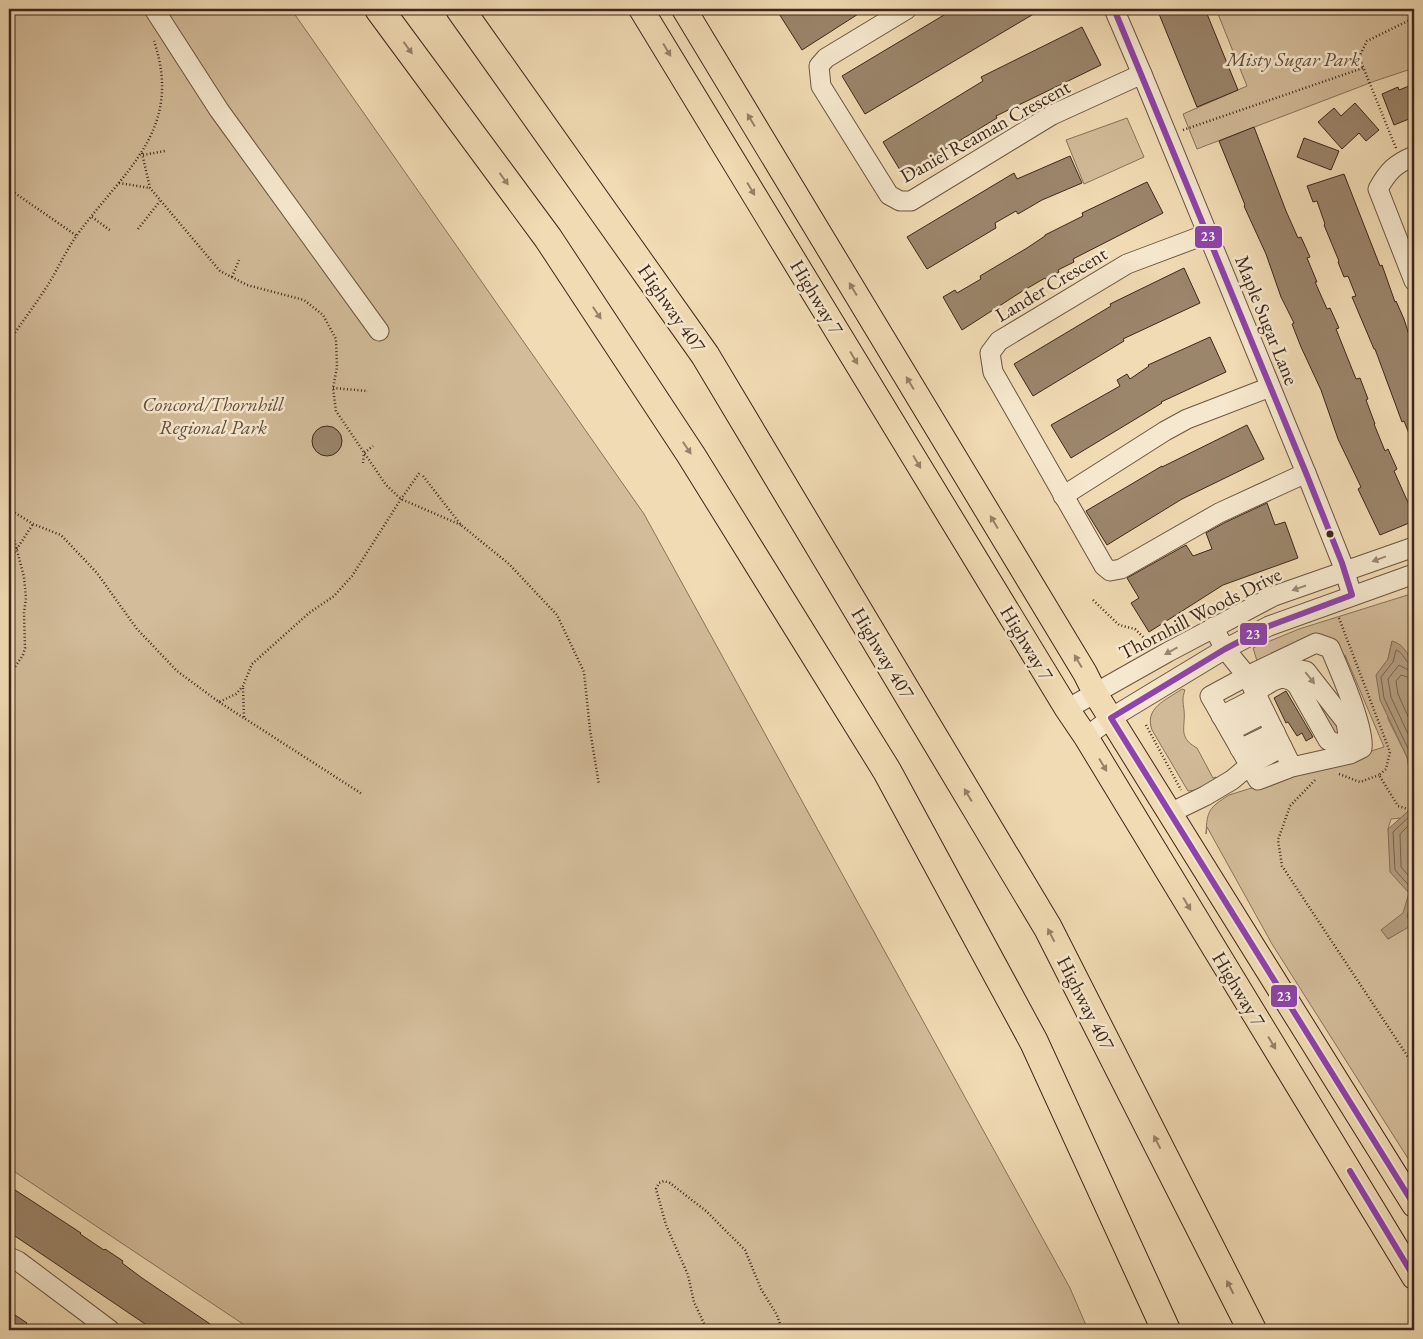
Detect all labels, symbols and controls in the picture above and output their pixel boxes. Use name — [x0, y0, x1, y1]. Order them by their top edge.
one-way arrow — [403, 41, 413, 55]
one-way arrow — [662, 44, 671, 57]
park label: Misty Sugar Park — [1225, 46, 1360, 72]
street label: Daniel Reaman Crescent — [895, 73, 1075, 189]
one-way arrow — [746, 114, 755, 127]
one-way arrow — [499, 172, 510, 185]
one-way arrow — [747, 183, 756, 196]
line badge: 23 — [1194, 225, 1223, 249]
text: 23 — [1201, 227, 1215, 245]
street label: Lander Crescent — [990, 240, 1112, 328]
street label: Maple Sugar Lane — [1229, 251, 1305, 389]
street label: Highway 7 — [784, 255, 850, 340]
street label: Highway 407 — [632, 259, 712, 358]
one-way arrow — [848, 283, 857, 296]
one-way arrow — [592, 306, 602, 319]
one-way arrow — [849, 352, 858, 365]
one-way arrow — [905, 377, 914, 390]
park label: Concord/Thornhill Regional Park — [142, 391, 285, 440]
one-way arrow — [682, 441, 692, 455]
one-way arrow — [913, 456, 922, 469]
one-way arrow — [989, 516, 998, 529]
unlabelled marker — [1325, 529, 1335, 539]
one-way arrow — [1372, 556, 1387, 563]
street label: Thornhill Woods Drive — [1114, 561, 1286, 665]
one-way arrow — [1291, 584, 1306, 592]
street label: Highway 7 — [994, 601, 1060, 686]
street label: Highway 407 — [846, 602, 921, 704]
line badge: 23 — [1239, 622, 1268, 646]
text: 23 — [1246, 625, 1260, 643]
one-way arrow — [1163, 647, 1178, 655]
one-way arrow — [1073, 655, 1082, 668]
one-way arrow — [1305, 671, 1316, 684]
one-way arrow — [1098, 759, 1107, 772]
one-way arrow — [964, 788, 973, 801]
one-way arrow — [1183, 897, 1192, 910]
one-way arrow — [1047, 927, 1055, 942]
street label: Highway 7 — [1206, 947, 1272, 1032]
street label: Highway 407 — [1051, 952, 1121, 1055]
line badge: 23 — [1270, 984, 1298, 1008]
text: 23 — [1277, 987, 1291, 1005]
one-way arrow — [1267, 1036, 1276, 1049]
one-way arrow — [1153, 1135, 1161, 1149]
one-way arrow — [1226, 1280, 1234, 1294]

